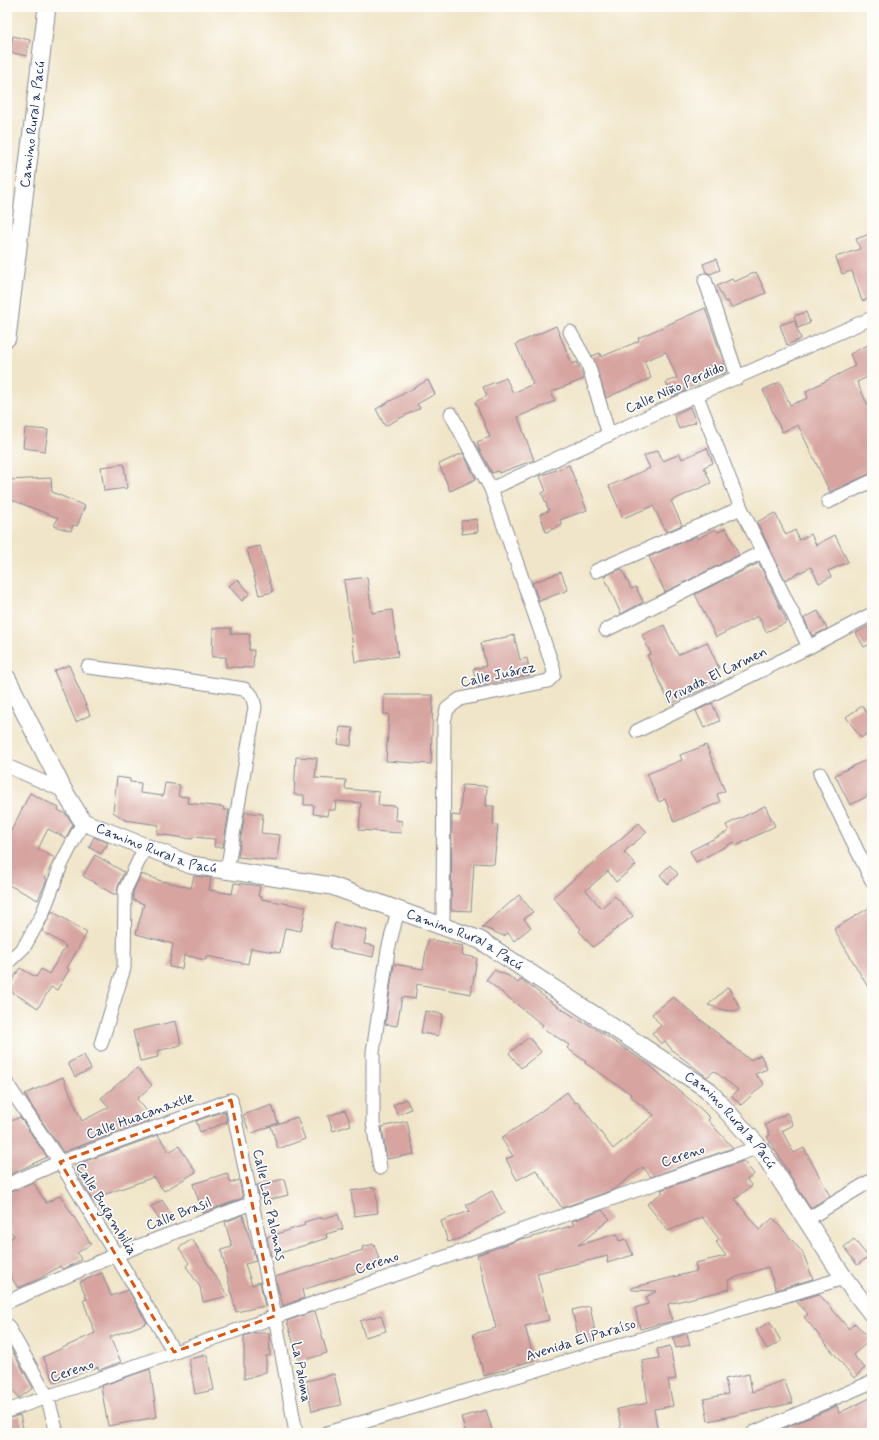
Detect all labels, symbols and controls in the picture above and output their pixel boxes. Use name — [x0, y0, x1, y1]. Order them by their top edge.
street label: Camino Rural a Pacú — [16, 60, 49, 189]
street label: Calle Niño Perdido — [623, 358, 727, 418]
street label: Privada El Carmen — [662, 643, 770, 707]
street label: Calle Juárez — [459, 658, 538, 692]
street label: Camino Rural a Pacú — [93, 819, 218, 878]
street label: Camino Rural a Pacú — [404, 905, 526, 975]
street label: Camino Rural a Pacú — [681, 1067, 780, 1172]
street label: Calle Huacanaxtle — [84, 1088, 196, 1144]
street label: Cereno — [659, 1140, 707, 1172]
street label: Calle Las Palomas — [248, 1147, 290, 1263]
street label: Calle Bugambilia — [70, 1159, 141, 1260]
street label: Calle Brasil — [144, 1193, 214, 1235]
street label: Cereno — [353, 1247, 401, 1279]
street label: Avenida El Paraíso — [524, 1315, 638, 1365]
street label: La Paloma — [287, 1340, 315, 1404]
street label: Cereno — [48, 1355, 96, 1387]

